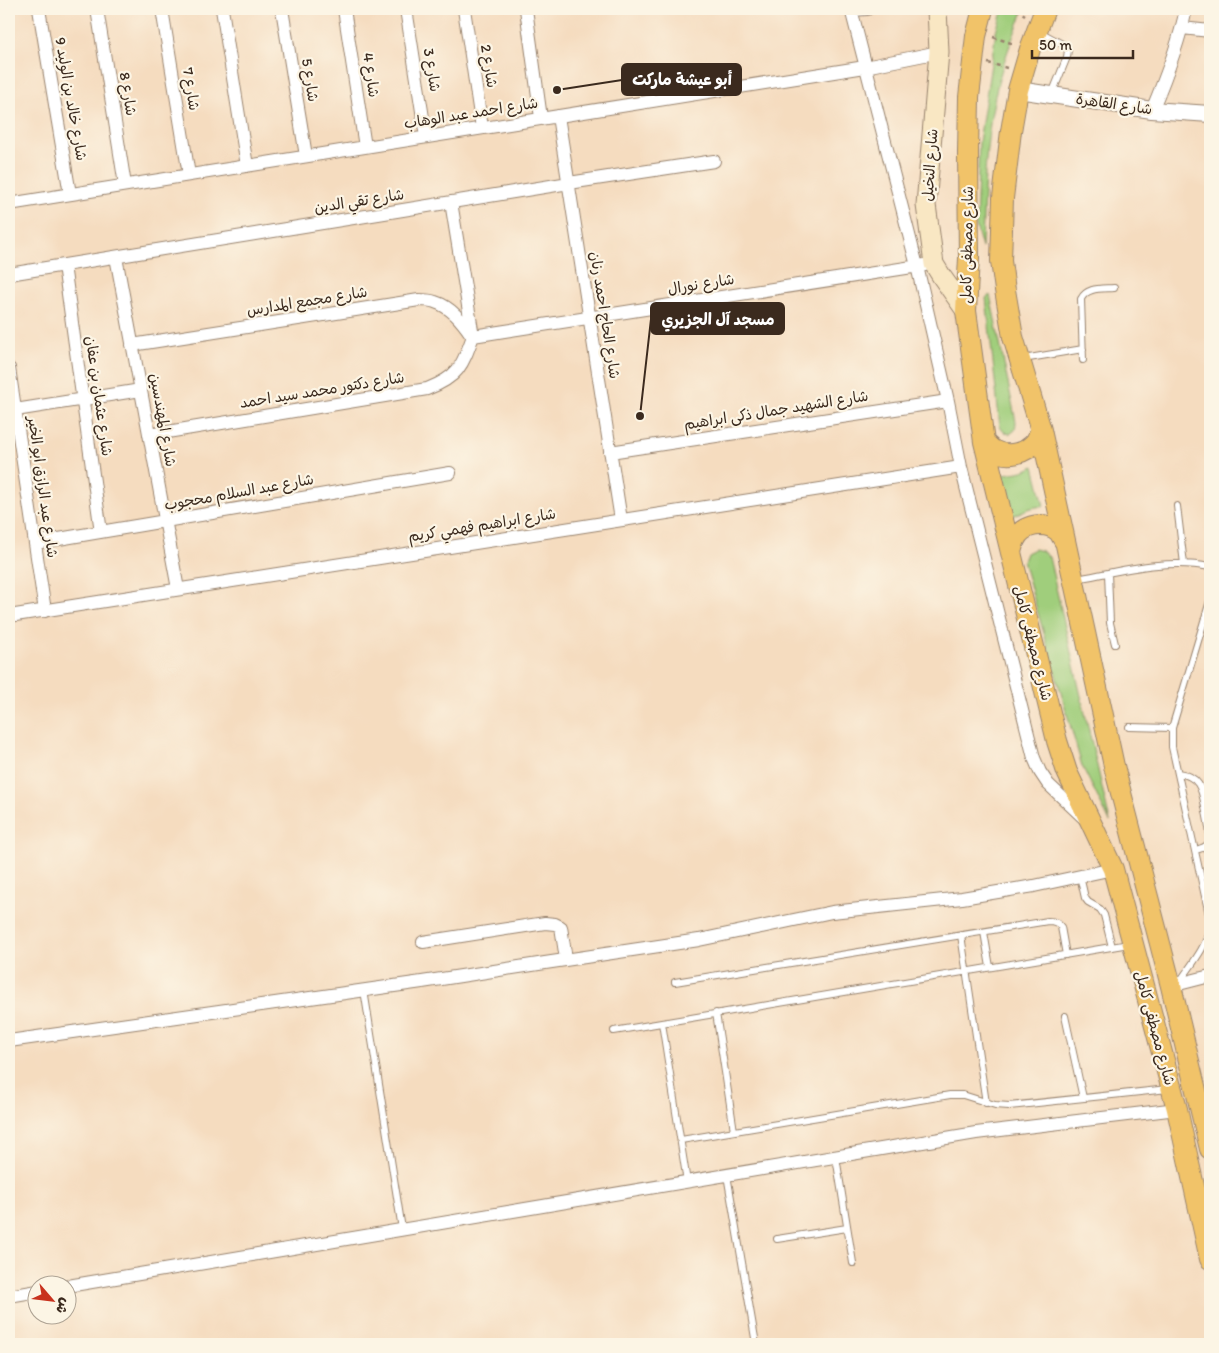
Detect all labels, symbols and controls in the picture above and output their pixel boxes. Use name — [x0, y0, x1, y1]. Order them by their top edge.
scale bar — [1032, 28, 1133, 60]
street label: شارع خالد بن الوليد 9 — [50, 36, 91, 162]
text: 50 m — [1039, 36, 1072, 54]
street label: شارع 2 — [476, 43, 501, 89]
street label: شارع 3 — [419, 47, 444, 93]
street label: شارع 4 — [358, 52, 383, 99]
street label: شارع 5 — [297, 57, 322, 103]
callout: أبو عيشة ماركت — [622, 64, 741, 95]
street label: شارع 7 — [178, 66, 203, 112]
text: أبو عيشة ماركت — [632, 69, 733, 90]
street label: شارع 8 — [115, 71, 140, 117]
street label: شارع القاهرة — [1074, 90, 1153, 119]
street label: شارع احمد عبد الوهاب — [403, 93, 540, 133]
street label: شارع النخيل — [918, 128, 943, 202]
street label: شارع تقي الدين — [313, 185, 406, 221]
street label: شارع مصطفى كامل — [957, 186, 978, 304]
street label: شارع الحاج احمد رنان — [585, 250, 624, 380]
street label: شارع نورال — [666, 270, 736, 299]
street label: شارع مجمع المدارس — [245, 283, 369, 321]
callout: مسجد آل الجزيري — [651, 303, 784, 334]
text: مسجد آل الجزيري — [662, 310, 774, 332]
street label: شارع عثمان بن عفان — [81, 335, 116, 457]
street label: شارع دكتور محمد سيد احمد — [238, 368, 406, 413]
street label: شارع المهندسين — [145, 372, 180, 468]
street label: شارع الشهيد جمال ذكى ابراهيم — [683, 387, 870, 436]
street label: شارع عبد الرازق ابو الخير — [23, 414, 62, 559]
street label: شارع عبد السلام محجوب — [163, 470, 315, 516]
street label: شارع ابراهيم فهمي كريم — [407, 504, 558, 550]
street label: شارع مصطفى كامل — [1009, 584, 1056, 703]
street label: شارع مصطفى كامل — [1130, 969, 1179, 1088]
north arrow — [28, 1276, 78, 1326]
text: ش — [52, 1295, 74, 1317]

